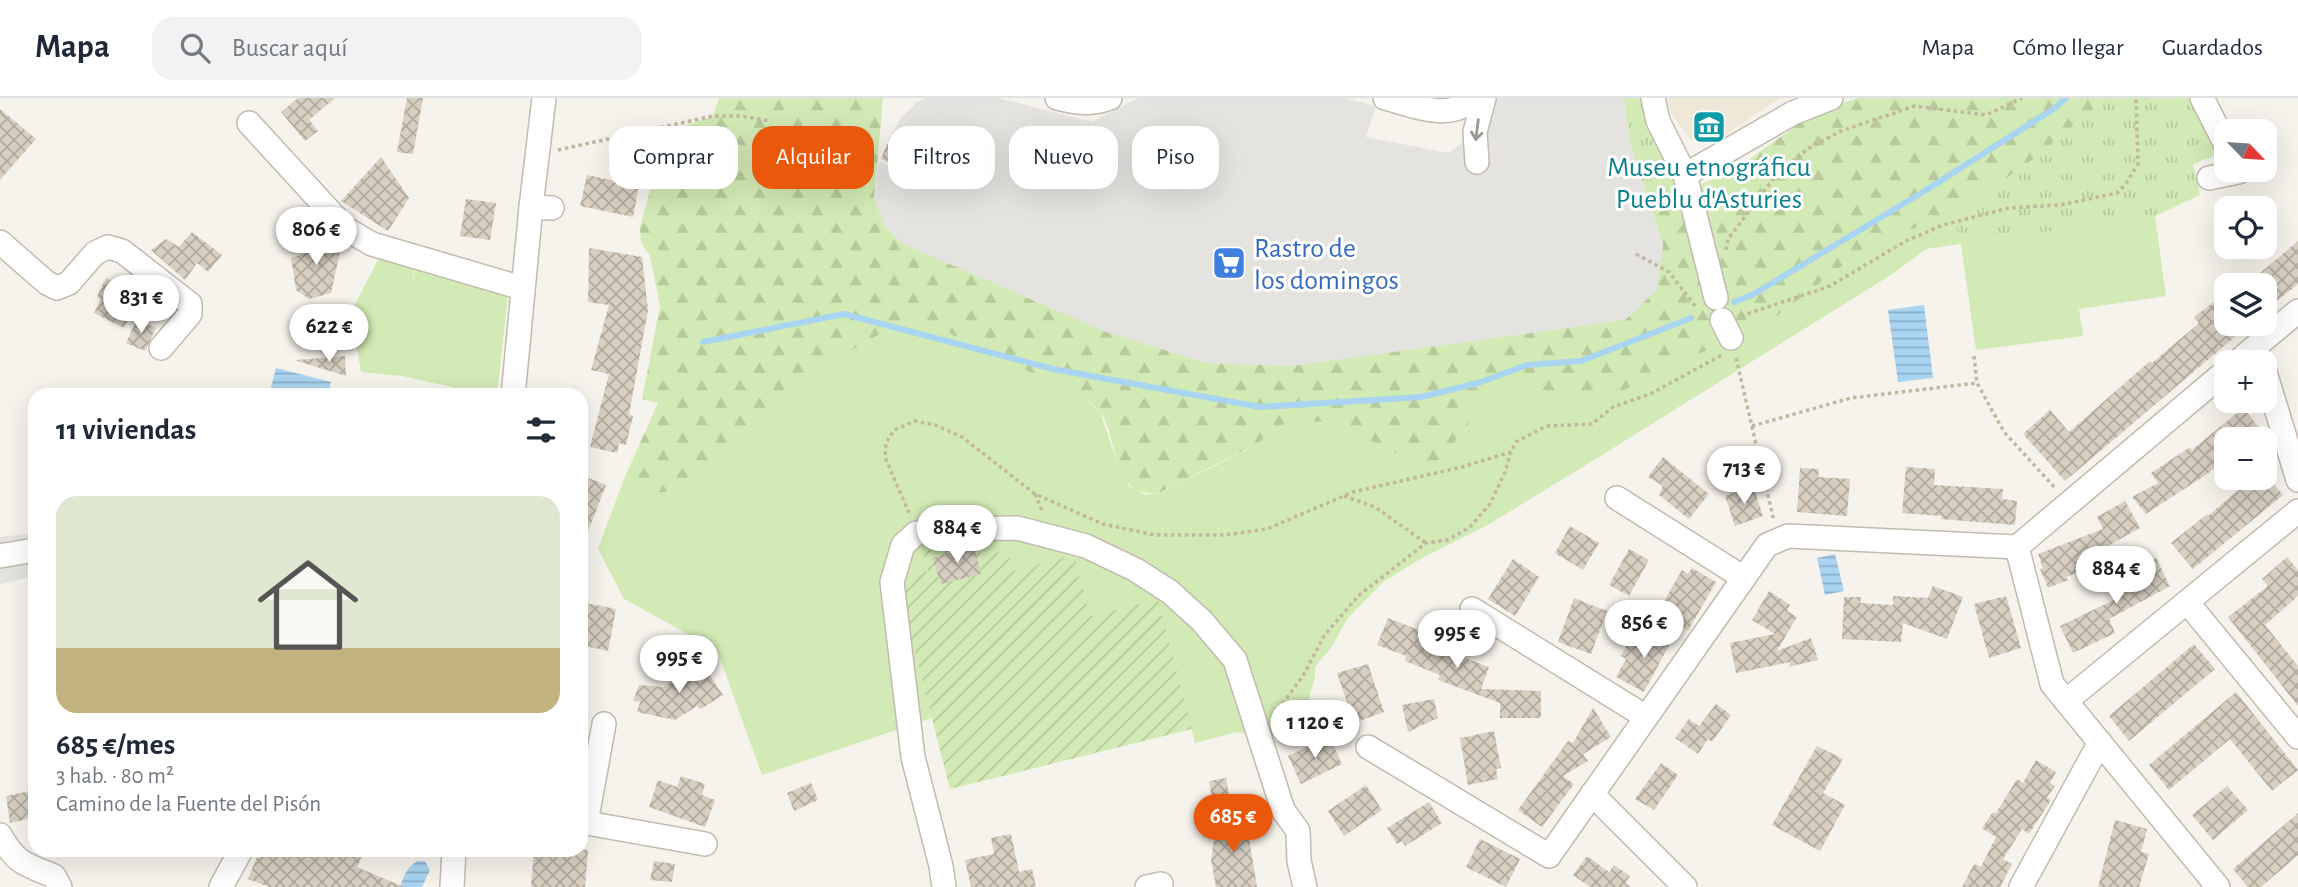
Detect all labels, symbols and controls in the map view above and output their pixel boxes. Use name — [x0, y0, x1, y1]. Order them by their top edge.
search box — [152, 17, 642, 80]
icon: search — [176, 29, 214, 67]
text: Mapa — [35, 31, 110, 64]
text: Buscar aquí — [232, 35, 348, 61]
text: Mapa — [1921, 36, 1975, 60]
text: Cómo llegar — [2013, 36, 2124, 60]
text: Guardados — [2162, 36, 2263, 60]
museum icon: Museu etnográficu Pueblu d'Asturies — [1690, 108, 1728, 146]
one-way arrow — [1470, 118, 1483, 141]
north arrow — [2214, 119, 2277, 182]
map controls — [2214, 119, 2277, 490]
chip: Comprar — [609, 126, 738, 189]
chip: Alquilar — [752, 126, 874, 189]
chip: Filtros — [888, 126, 995, 189]
chip: Nuevo — [1009, 126, 1118, 189]
chip: Piso — [1132, 126, 1219, 189]
place label: Museu etnográficu Pueblu d'Asturies — [1607, 154, 1811, 214]
button: locate — [2214, 196, 2277, 259]
pin: 806 € — [267, 208, 365, 267]
text: 806 € — [292, 218, 340, 241]
place label: Rastro de los domingos — [1254, 235, 1399, 295]
supermarket icon: Rastro de los domingos — [1210, 244, 1248, 282]
button: layers — [2214, 273, 2277, 336]
pin: 831 € — [92, 275, 190, 335]
text: 831 € — [119, 286, 163, 309]
pin: 622 € — [280, 304, 378, 364]
text: 622 € — [306, 315, 353, 338]
button: + — [2214, 350, 2277, 413]
icon: filters — [522, 411, 560, 449]
text: 11 viviendas — [56, 415, 196, 445]
button: − — [2214, 427, 2277, 490]
pin: 713 € — [1695, 446, 1793, 506]
text: 713 € — [1723, 457, 1765, 480]
pin: 884 € — [908, 505, 1006, 565]
text: 884 € — [933, 516, 981, 539]
icon: home — [245, 542, 371, 668]
pin: 884 € — [2067, 546, 2165, 606]
text: 884 € — [2092, 557, 2140, 580]
pin: 856 € — [1595, 601, 1693, 660]
pin: 995 € — [1408, 610, 1506, 670]
text: 856 € — [1621, 611, 1667, 634]
text: 995 € — [1434, 621, 1480, 644]
pin: 995 € — [630, 636, 728, 695]
text: 995 € — [656, 646, 702, 669]
pin: 1 120 € — [1250, 700, 1380, 760]
text: 1 120 € — [1286, 711, 1344, 734]
text: 685 €/mes — [56, 730, 175, 760]
text: 3 hab. · 80 m² — [56, 765, 174, 788]
text: Camino de la Fuente del Pisón — [56, 793, 321, 816]
pin: 685 € — [1184, 794, 1282, 854]
text: 685 € — [1210, 805, 1256, 828]

